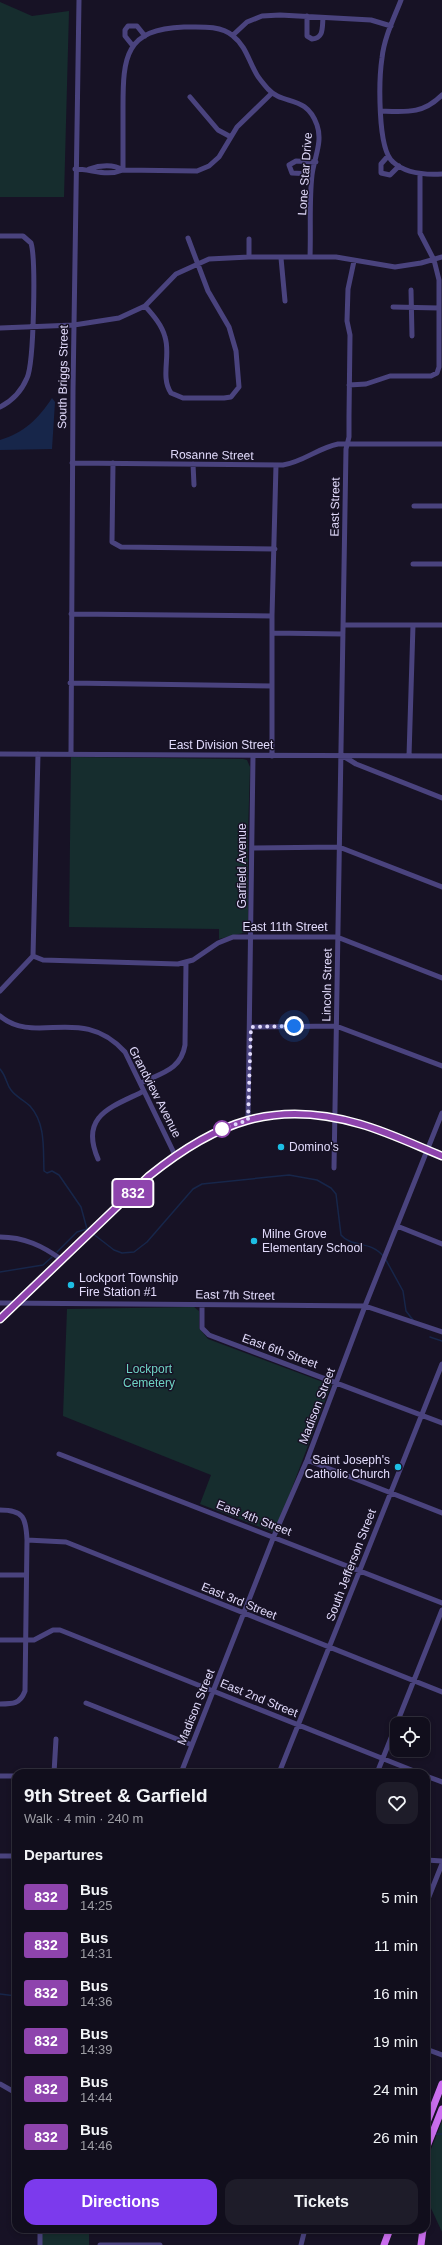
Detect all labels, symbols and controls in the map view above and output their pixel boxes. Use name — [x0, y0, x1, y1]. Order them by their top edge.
street label: Lone Star Drive — [295, 132, 315, 216]
street label: South Briggs Street — [55, 324, 71, 429]
street label: Rosanne Street — [170, 447, 254, 463]
street label: East Street — [327, 477, 343, 537]
street label: East Division Street — [169, 738, 274, 752]
street label: Garfield Avenue — [235, 823, 249, 909]
street label: East 11th Street — [242, 920, 328, 934]
street label: Lincoln Street — [319, 948, 335, 1022]
your location — [284, 1016, 304, 1036]
street label: Grandview Avenue — [126, 1044, 184, 1140]
unlabelled marker — [213, 1120, 231, 1138]
place label: Domino's — [289, 1140, 339, 1154]
marker: Domino's — [276, 1142, 286, 1152]
line badge: 832 — [110, 1180, 156, 1206]
text: 832 — [121, 1185, 145, 1201]
place label: Milne Grove Elementary School — [262, 1227, 363, 1255]
marker: Milne Grove Elementary School — [249, 1236, 259, 1246]
place label: Lockport Township Fire Station #1 — [79, 1271, 178, 1299]
marker: Lockport Township Fire Station #1 — [66, 1280, 76, 1290]
street label: East 7th Street — [195, 1287, 275, 1303]
street label: East 6th Street — [240, 1331, 320, 1371]
park label: Lockport Cemetery — [123, 1362, 175, 1390]
street label: Madison Street — [296, 1365, 338, 1446]
place label: Saint Joseph's Catholic Church — [305, 1453, 390, 1481]
marker: Saint Joseph's Catholic Church — [393, 1462, 403, 1472]
street label: East 4th Street — [214, 1497, 294, 1539]
street label: South Jefferson Street — [323, 1506, 379, 1623]
street label: East 3rd Street — [199, 1580, 279, 1623]
street label: Madison Street — [174, 1666, 218, 1747]
street label: East 2nd Street — [218, 1676, 301, 1720]
map controls — [390, 1717, 430, 1757]
button: locate — [390, 1717, 430, 1757]
button: heart — [376, 1782, 418, 1824]
text: 9th Street & Garfield — [24, 1785, 208, 1806]
text: Walk · 4 min · 240 m — [24, 1811, 143, 1826]
text: Departures — [24, 1846, 103, 1863]
text: Bus — [80, 1881, 108, 1898]
text: 832 — [34, 1889, 58, 1905]
text: 5 min — [381, 1889, 418, 1906]
text: 14:25 — [80, 1898, 113, 1913]
text: Bus — [80, 1929, 108, 1946]
text: 832 — [34, 1937, 58, 1953]
text: 11 min — [374, 1937, 418, 1954]
text: 14:31 — [80, 1946, 113, 1961]
text: Bus — [80, 1977, 108, 1994]
text: 832 — [34, 1985, 58, 2001]
text: 16 min — [373, 1985, 418, 2002]
text: 14:36 — [80, 1994, 113, 2009]
text: Bus — [80, 2025, 108, 2042]
text: 832 — [34, 2033, 58, 2049]
text: 19 min — [373, 2033, 418, 2050]
text: 14:39 — [80, 2042, 113, 2057]
text: Bus — [80, 2073, 108, 2090]
text: 832 — [34, 2081, 58, 2097]
text: 24 min — [373, 2081, 418, 2098]
text: 14:44 — [80, 2090, 113, 2105]
text: Bus — [80, 2121, 108, 2138]
text: 832 — [34, 2129, 58, 2145]
text: 26 min — [373, 2129, 418, 2146]
text: 14:46 — [80, 2138, 113, 2153]
button: Directions — [24, 2179, 217, 2225]
button: Tickets — [225, 2179, 418, 2225]

